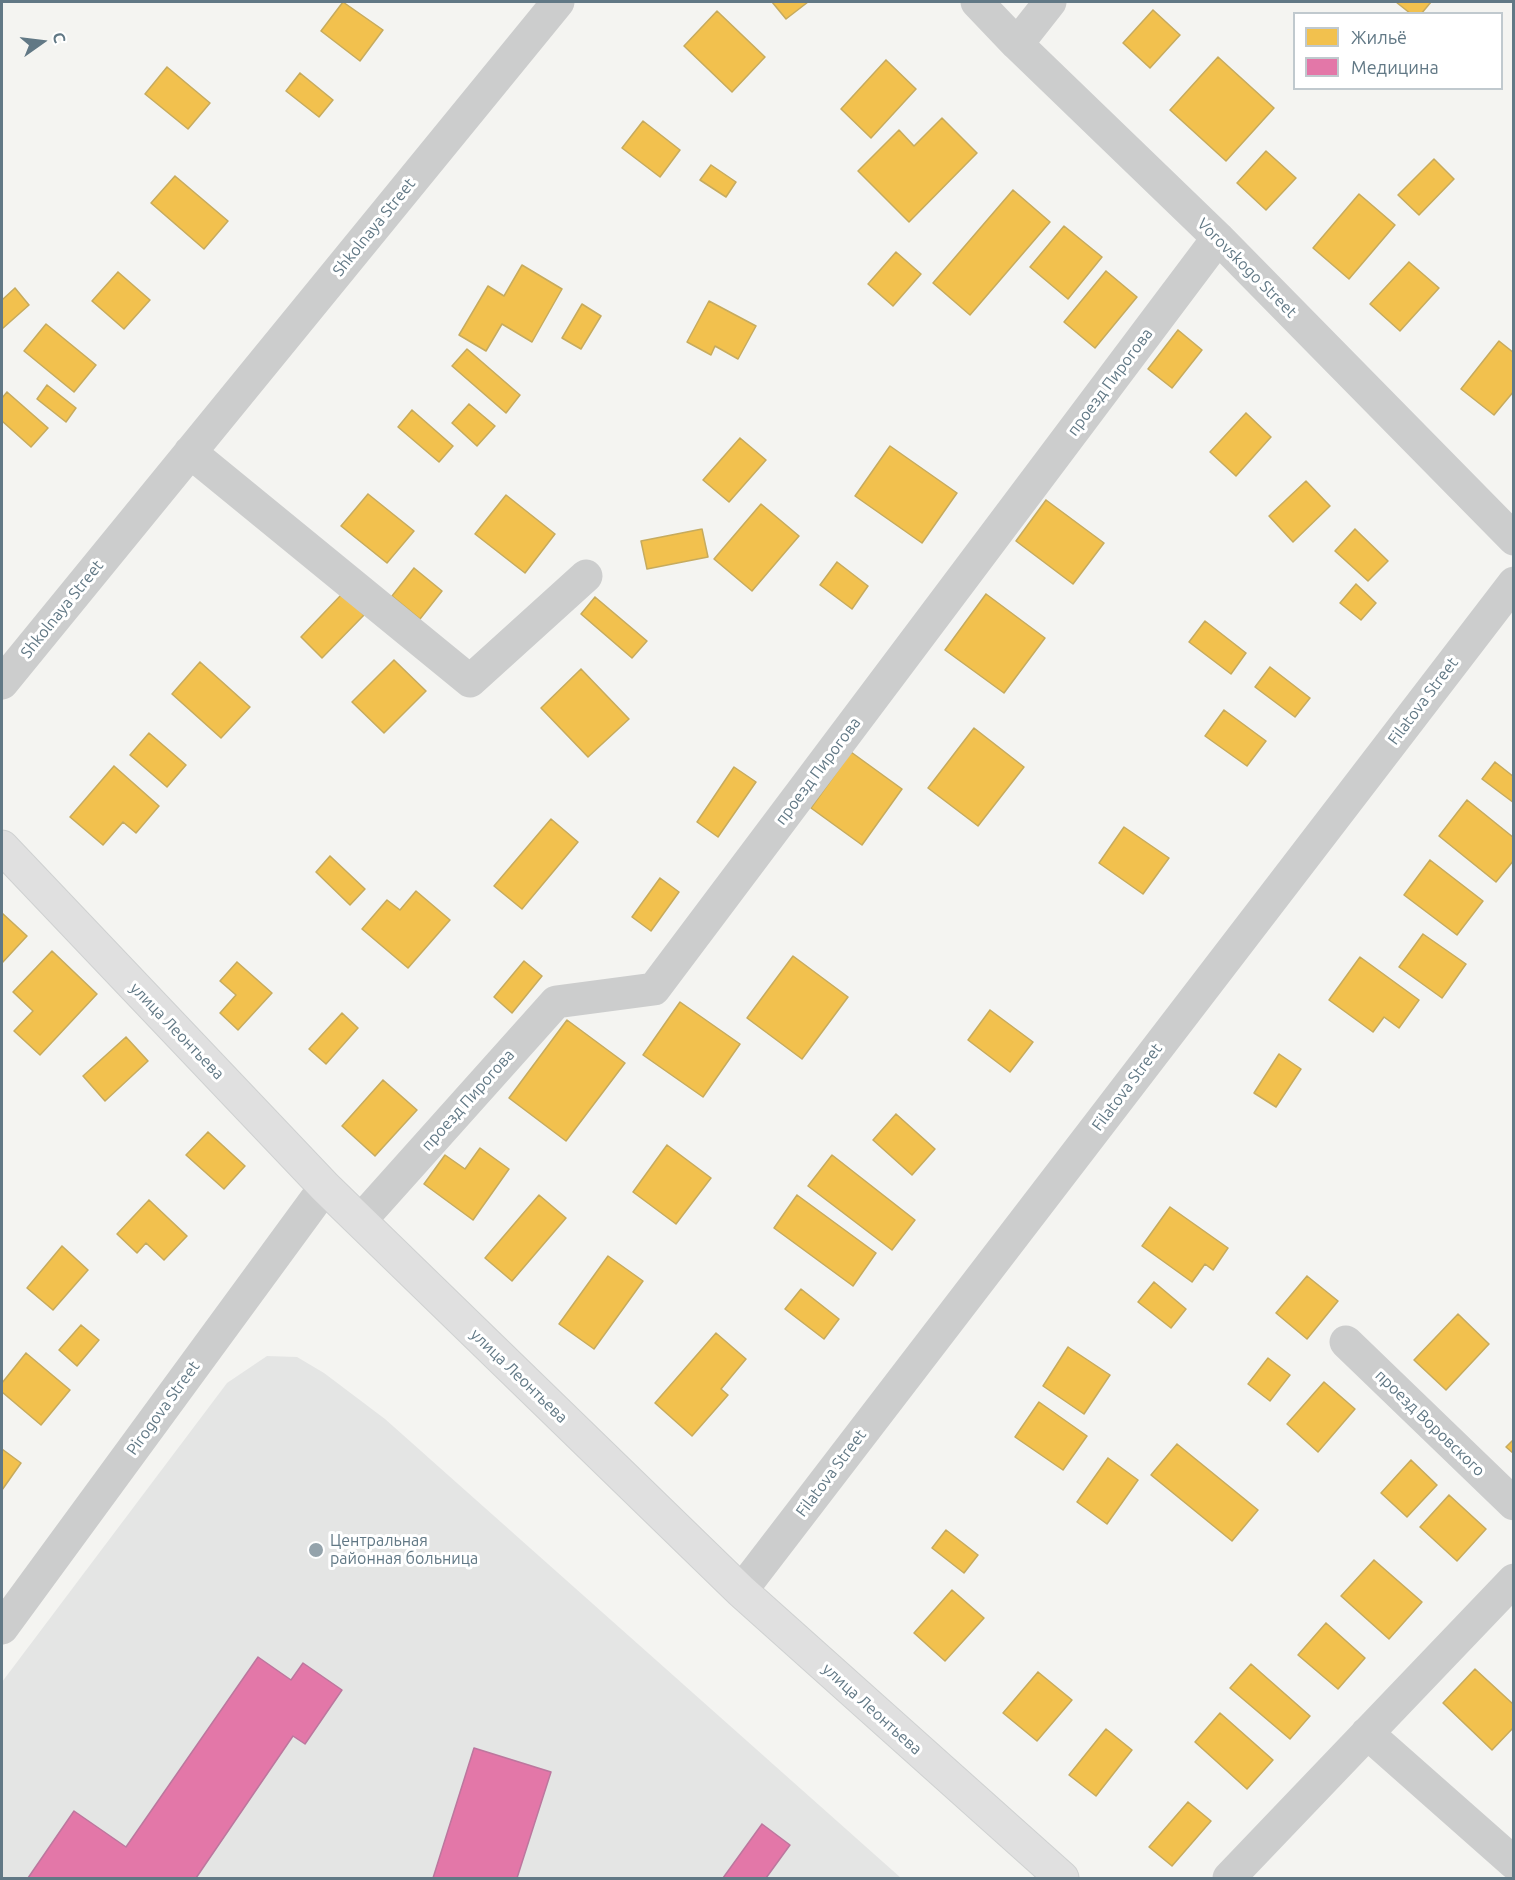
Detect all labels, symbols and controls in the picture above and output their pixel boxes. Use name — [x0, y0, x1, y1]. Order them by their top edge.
north arrow — [12, 12, 72, 72]
legend — [1293, 12, 1503, 90]
text: Жильё — [1351, 27, 1407, 47]
text: С — [49, 30, 69, 45]
text: Медицина — [1351, 57, 1439, 77]
street label: Shkolnaya Street — [329, 174, 419, 280]
street label: Vorovskogo Street — [1193, 214, 1301, 322]
street label: проезд Пирогова — [1063, 324, 1157, 440]
street label: Shkolnaya Street — [17, 556, 107, 662]
street label: Filatova Street — [1384, 653, 1462, 749]
street label: проезд Пирогова — [771, 713, 865, 829]
street label: улица Леонтьева — [126, 979, 228, 1083]
street label: Filatova Street — [1088, 1039, 1166, 1135]
street label: проезд Пирогова — [418, 1045, 518, 1155]
street label: улица Леонтьева — [467, 1325, 571, 1427]
street label: Pirogova Street — [122, 1357, 204, 1459]
street label: проезд Воровского — [1371, 1366, 1489, 1480]
street label: Filatova Street — [792, 1425, 870, 1521]
place label: Центральная районная больница — [330, 1531, 478, 1569]
marker: Центральная районная больница — [307, 1541, 325, 1559]
street label: улица Леонтьева — [818, 1659, 926, 1759]

